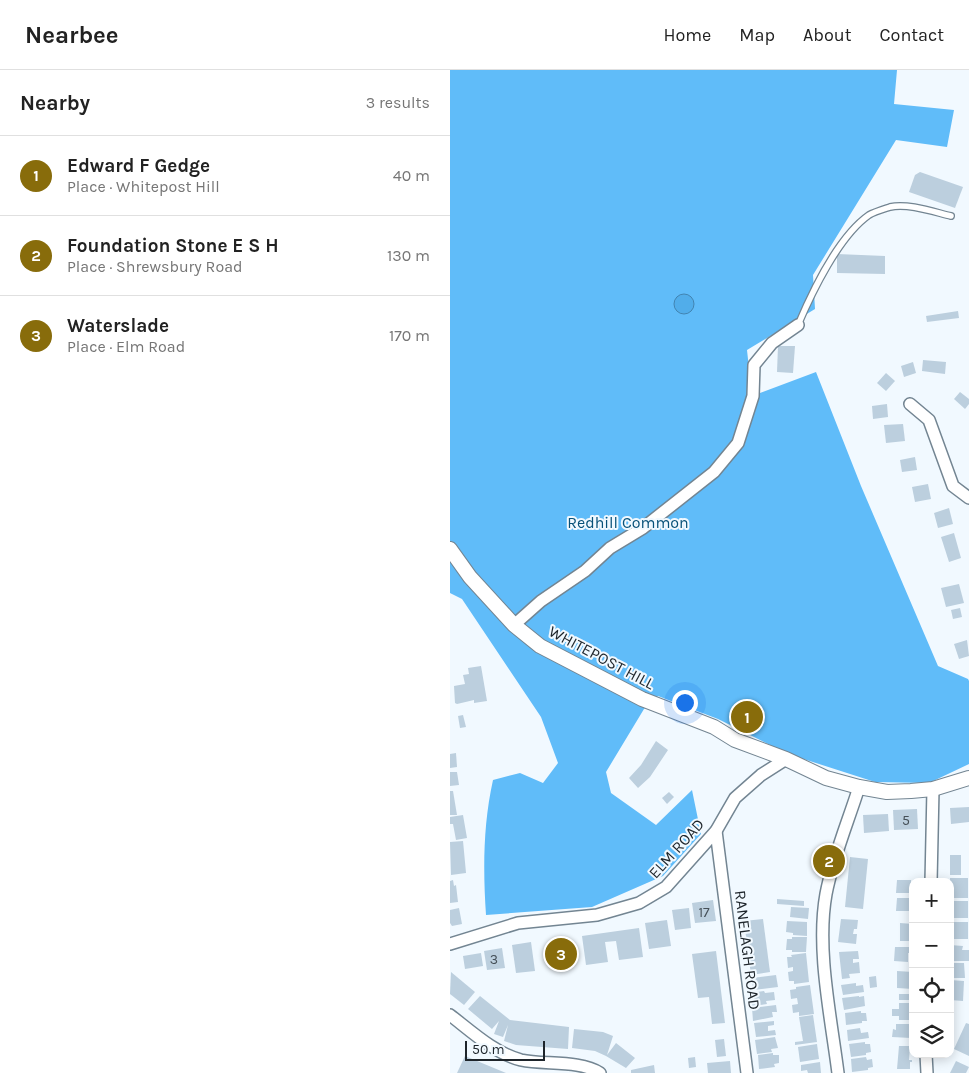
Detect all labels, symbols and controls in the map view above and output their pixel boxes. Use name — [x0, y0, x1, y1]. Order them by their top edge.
text: Nearbee — [25, 21, 119, 49]
text: Home — [663, 24, 711, 46]
text: Map — [739, 24, 775, 46]
text: About — [803, 24, 852, 46]
text: Contact — [880, 24, 944, 46]
text: Nearby — [20, 91, 90, 115]
text: 3 results — [366, 93, 430, 112]
text: Edward F Gedge — [67, 155, 210, 177]
text: 1 — [33, 166, 39, 185]
text: 40 m — [393, 166, 430, 185]
text: Place · Whitepost Hill — [67, 177, 220, 196]
text: Foundation Stone E S H — [67, 235, 279, 257]
text: 2 — [31, 246, 41, 265]
text: 130 m — [387, 246, 430, 265]
text: Place · Shrewsbury Road — [67, 257, 242, 276]
text: Waterslade — [67, 315, 169, 337]
text: 3 — [31, 326, 41, 345]
text: 170 m — [389, 326, 430, 345]
text: Place · Elm Road — [67, 337, 185, 356]
park label: Redhill Common — [567, 513, 689, 532]
street label: WHITEPOST HILL — [546, 622, 658, 694]
your location — [672, 690, 698, 716]
pin: 1 — [731, 698, 763, 736]
house number: 5 — [902, 812, 910, 829]
street label: ELM ROAD — [645, 815, 708, 882]
pin: 2 — [813, 842, 845, 880]
map controls — [909, 878, 954, 1058]
button: + — [909, 878, 954, 923]
street label: RANELAGH ROAD — [731, 889, 764, 1011]
house number: 17 — [698, 904, 710, 921]
button: − — [909, 923, 954, 968]
pin: 3 — [545, 935, 577, 973]
house number: 3 — [490, 951, 498, 968]
button: locate — [909, 968, 954, 1013]
button: layers — [909, 1013, 954, 1058]
scale bar — [465, 1038, 545, 1061]
text: 50 m — [472, 1041, 505, 1058]

